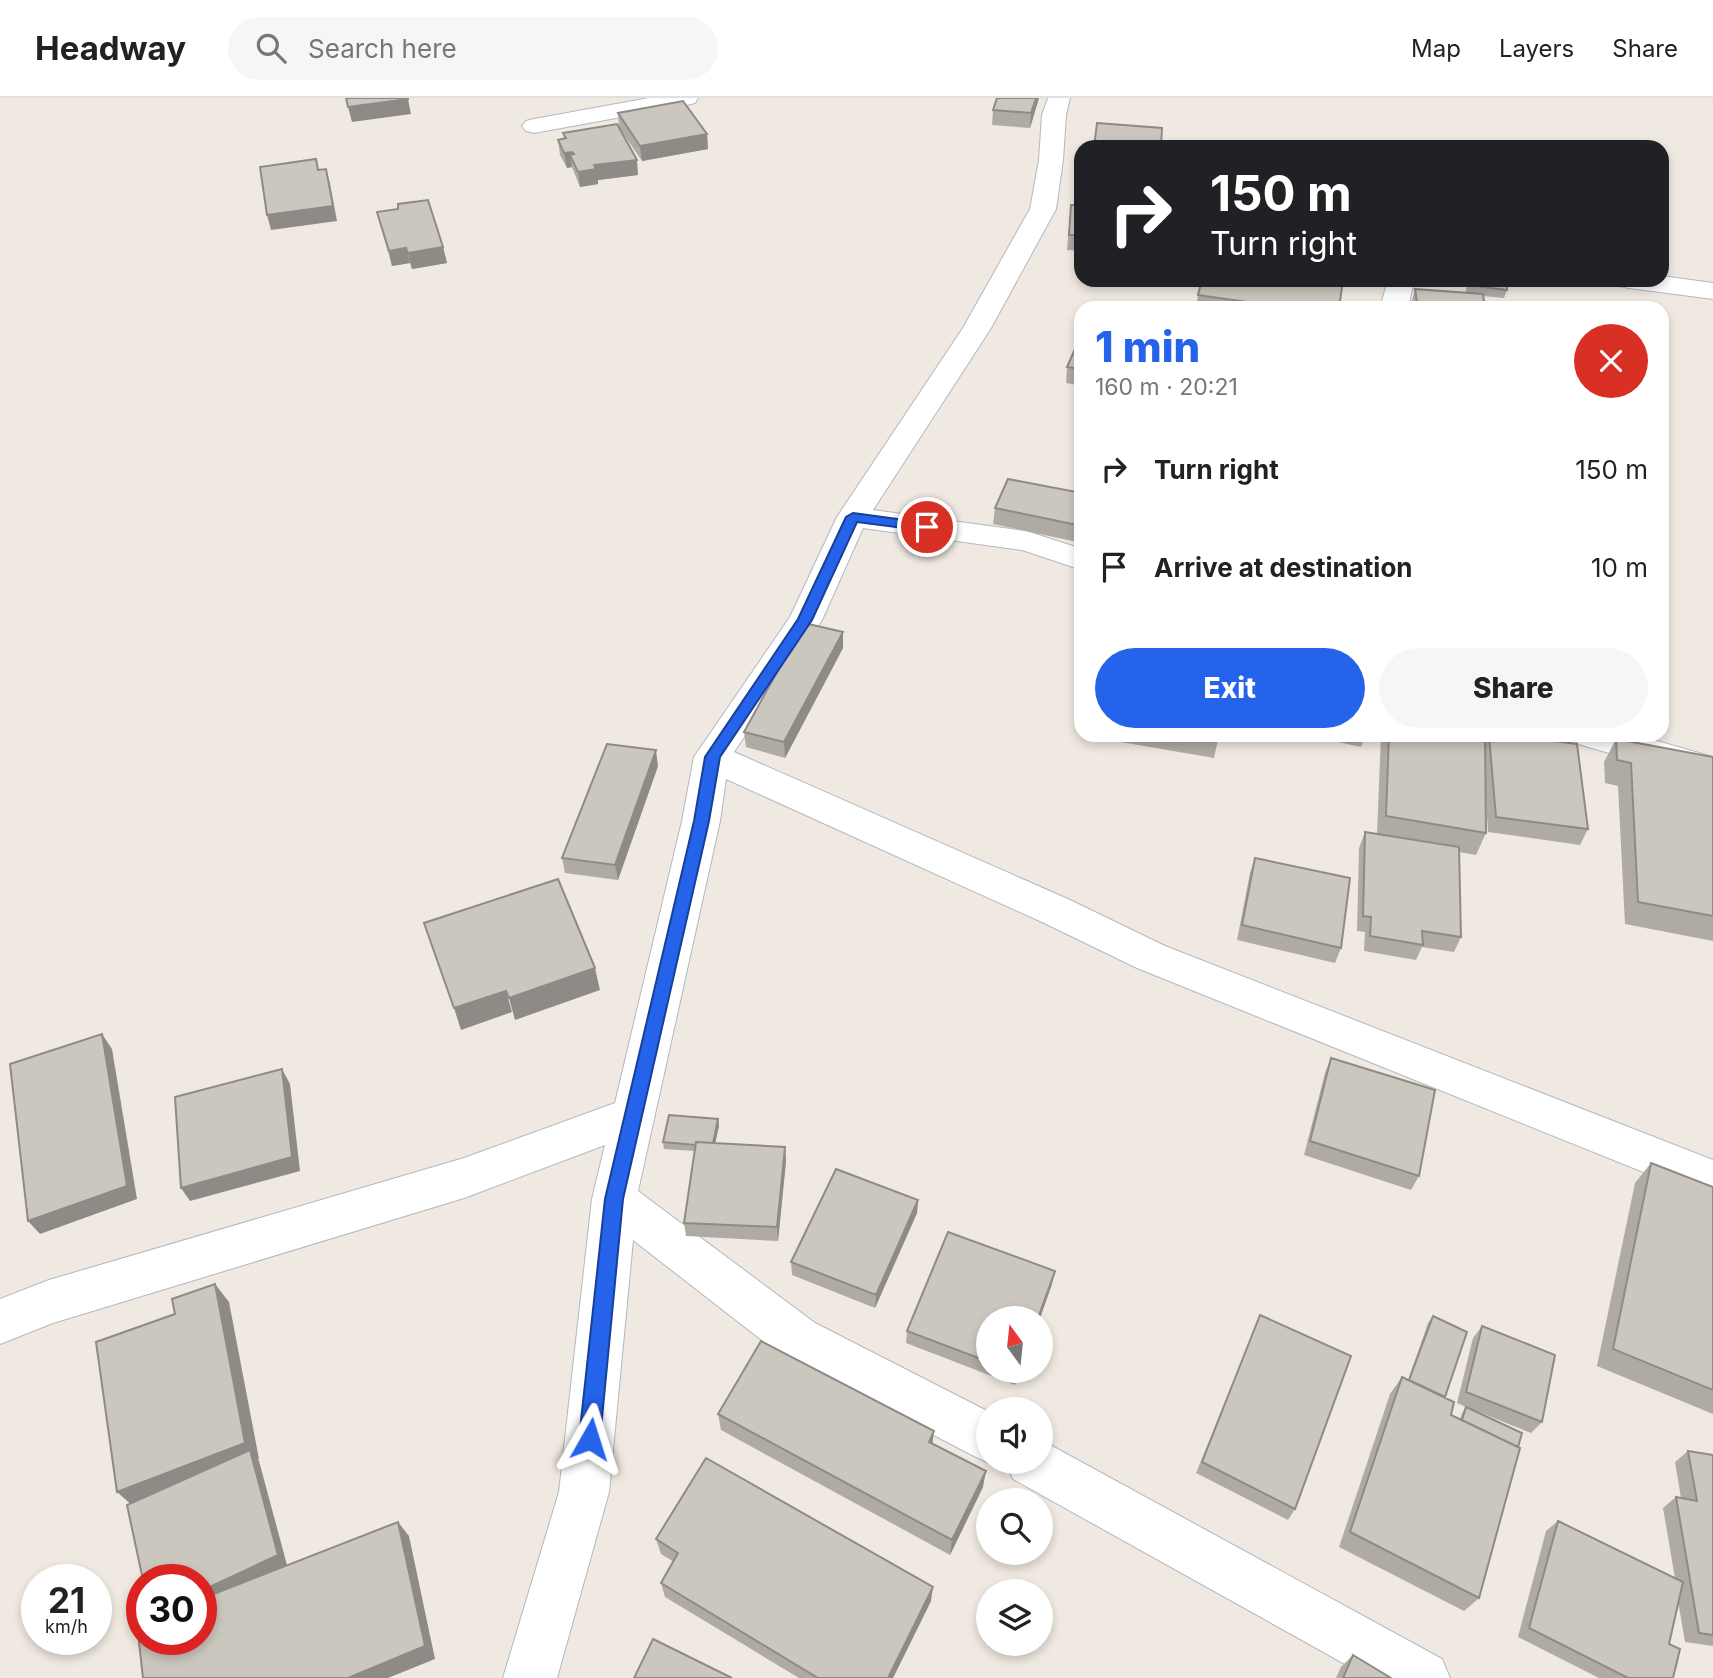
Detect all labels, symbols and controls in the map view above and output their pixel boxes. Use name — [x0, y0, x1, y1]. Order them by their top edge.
search box — [228, 17, 718, 80]
text: Headway — [35, 28, 186, 68]
icon: search — [252, 29, 290, 67]
text: Search here — [308, 33, 457, 64]
text: Map — [1411, 34, 1461, 63]
text: Layers — [1499, 34, 1574, 63]
text: Share — [1612, 34, 1678, 63]
text: 150 m — [1210, 164, 1352, 223]
icon: right — [1095, 168, 1186, 259]
text: Turn right — [1210, 224, 1357, 263]
text: 1 min — [1095, 321, 1200, 372]
button: close — [1574, 324, 1648, 398]
text: 160 m · 20:21 — [1095, 373, 1238, 401]
icon: right — [1095, 450, 1133, 488]
text: Turn right — [1154, 454, 1279, 485]
text: 150 m — [1575, 454, 1648, 485]
pin — [897, 497, 957, 557]
icon: arrive — [908, 508, 946, 546]
icon: arrive — [1095, 548, 1133, 586]
text: Arrive at destination — [1154, 552, 1413, 583]
text: 10 m — [1591, 552, 1648, 583]
button: Exit — [1095, 648, 1365, 728]
button: Share — [1379, 648, 1648, 728]
north arrow — [976, 1306, 1054, 1382]
map controls — [976, 1306, 1053, 1656]
button: sound — [976, 1397, 1053, 1474]
position arrow — [553, 1402, 627, 1476]
button: search — [976, 1488, 1053, 1565]
speed limit sign: 30 — [126, 1564, 217, 1655]
text: 21 — [48, 1579, 85, 1621]
button: layers — [976, 1579, 1053, 1656]
text: km/h — [45, 1616, 88, 1637]

